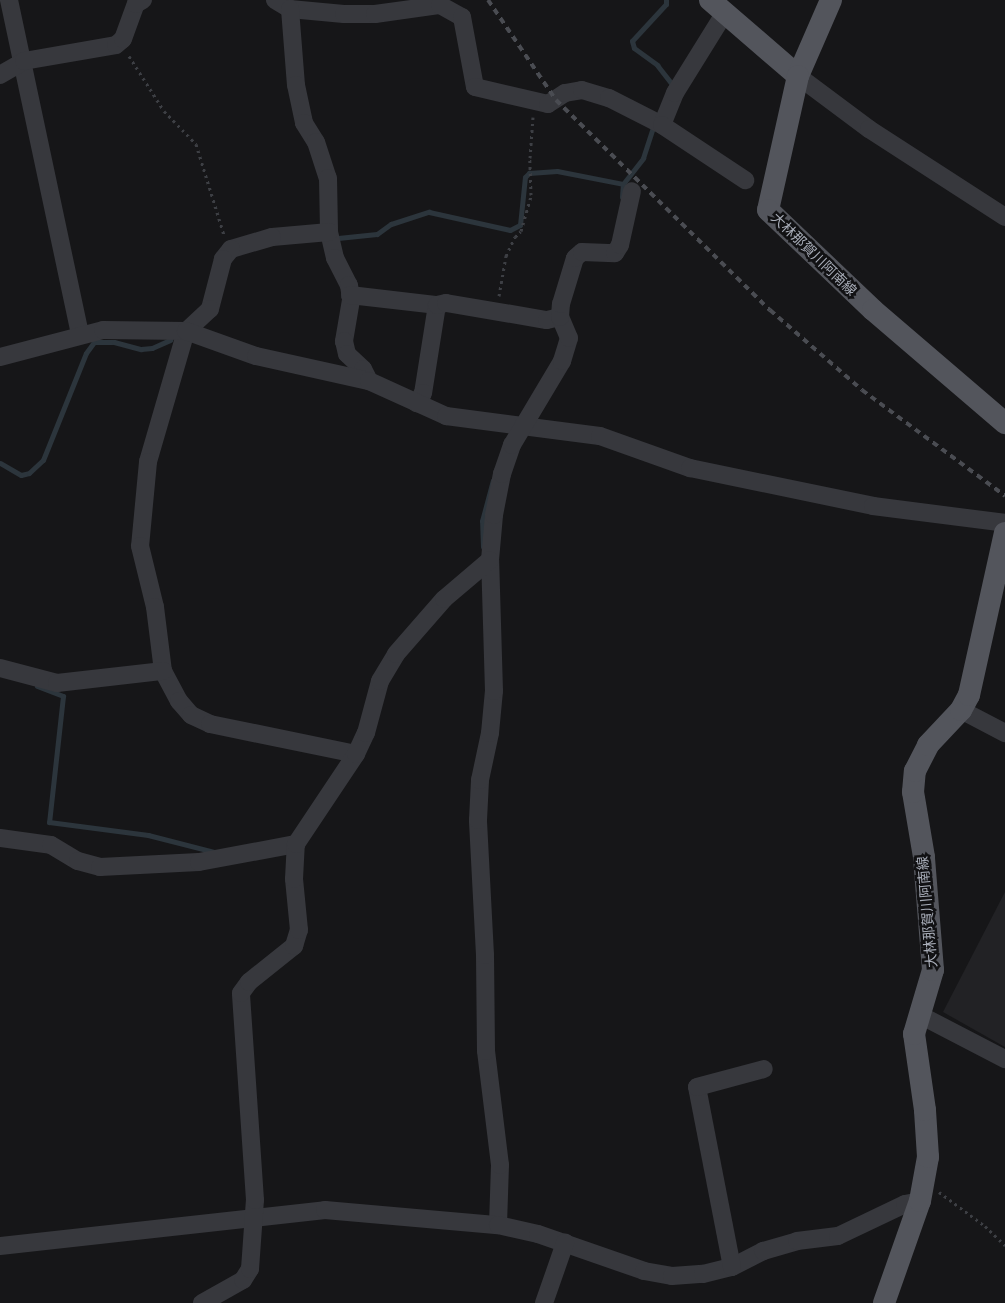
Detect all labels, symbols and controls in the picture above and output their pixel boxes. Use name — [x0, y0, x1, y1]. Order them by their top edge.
street label: 大林那賀川阿南線 — [768, 209, 860, 299]
street label: 大林那賀川阿南線 — [914, 855, 940, 969]

